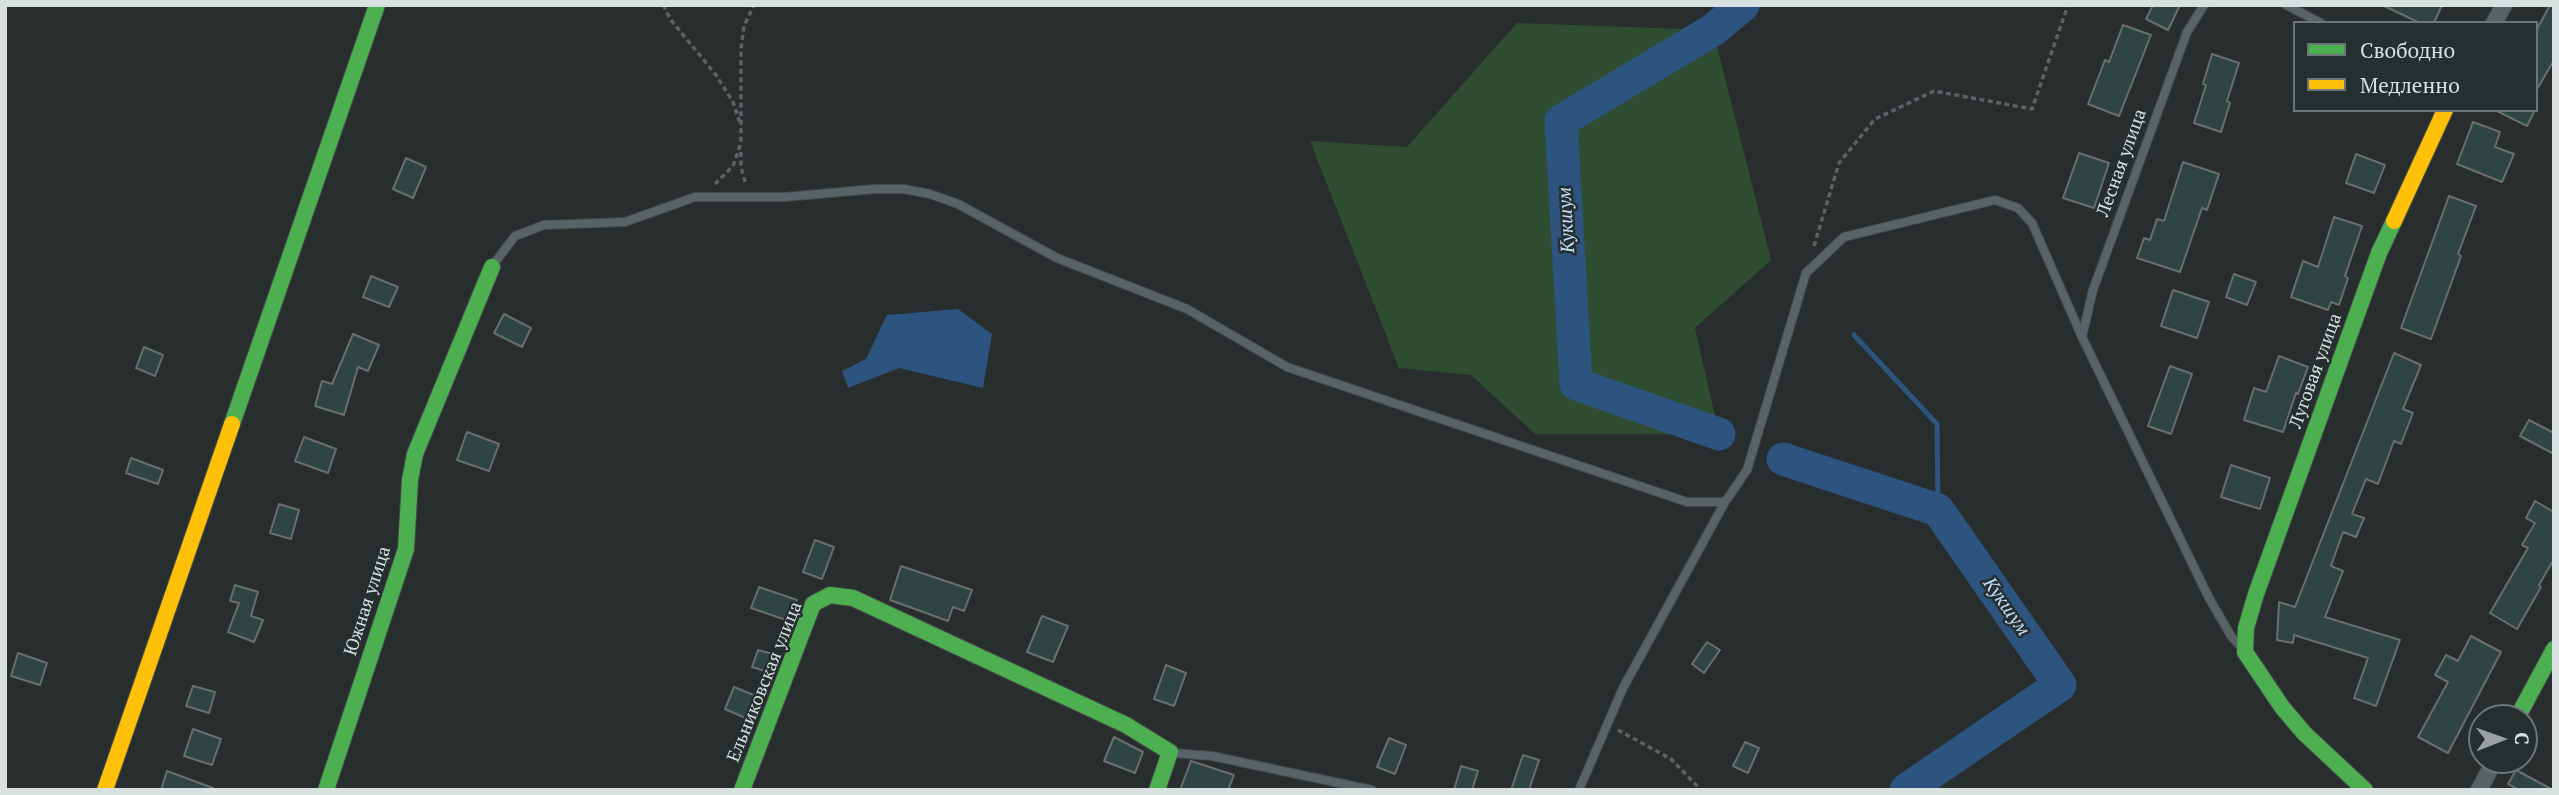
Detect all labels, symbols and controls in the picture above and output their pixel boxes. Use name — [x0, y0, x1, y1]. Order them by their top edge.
legend — [2293, 21, 2538, 112]
text: Свободно — [2360, 36, 2455, 64]
text: Медленно — [2360, 71, 2460, 99]
street label: Лесная улица — [2093, 106, 2151, 220]
water label: Кукшум — [1554, 186, 1580, 254]
street label: Луговая улица — [2285, 311, 2347, 431]
street label: Южная улица — [340, 544, 396, 658]
water label: Кукшум — [1978, 573, 2034, 641]
street label: Ельниковская улица — [723, 599, 807, 765]
north arrow — [2468, 704, 2538, 774]
text: С — [2510, 732, 2535, 745]

